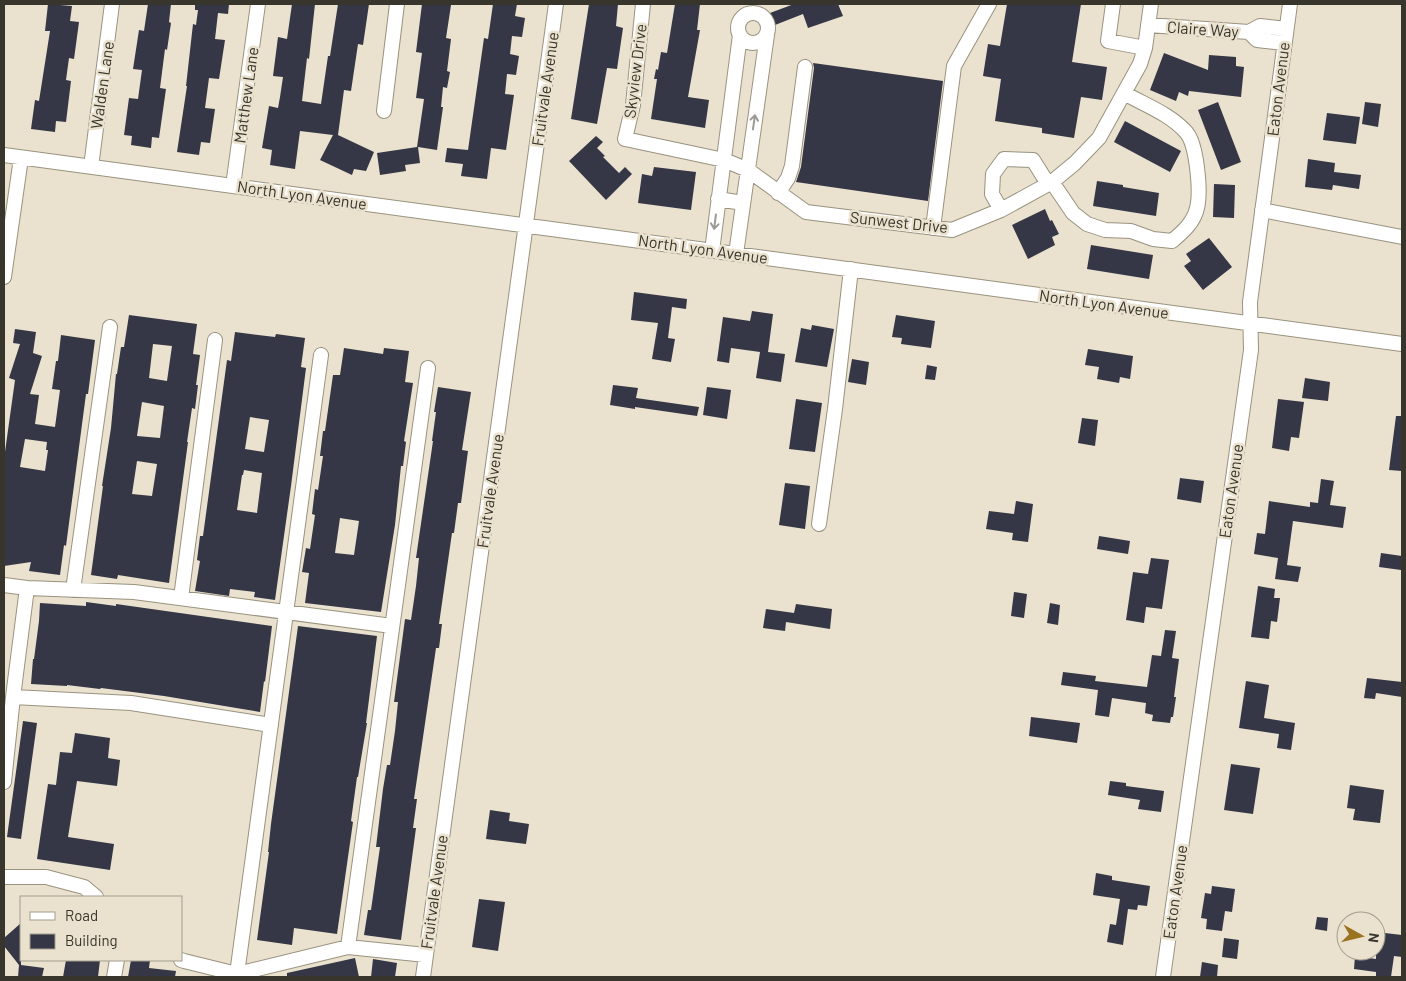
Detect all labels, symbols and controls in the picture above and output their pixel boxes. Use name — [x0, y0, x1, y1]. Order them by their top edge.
street label: Claire Way — [1167, 17, 1240, 41]
street label: Skyview Drive — [619, 23, 650, 119]
street label: Fruitvale Avenue — [527, 31, 562, 147]
street label: Walden Lane — [86, 40, 117, 130]
street label: Eaton Avenue — [1262, 41, 1293, 137]
street label: Matthew Lane — [229, 46, 262, 144]
one-way arrow — [750, 115, 760, 131]
street label: North Lyon Avenue — [236, 176, 368, 213]
street label: Sunwest Drive — [849, 207, 949, 236]
one-way arrow — [710, 214, 720, 230]
street label: North Lyon Avenue — [637, 230, 769, 267]
street label: North Lyon Avenue — [1038, 285, 1170, 322]
street label: Fruitvale Avenue — [472, 433, 507, 549]
street label: Eaton Avenue — [1215, 443, 1247, 539]
street label: Fruitvale Avenue — [416, 834, 451, 950]
street label: Eaton Avenue — [1159, 844, 1191, 940]
legend — [20, 896, 182, 961]
text: Road — [65, 906, 98, 924]
north arrow — [1336, 911, 1386, 961]
text: Building — [65, 931, 118, 949]
text: N — [1365, 932, 1383, 944]

